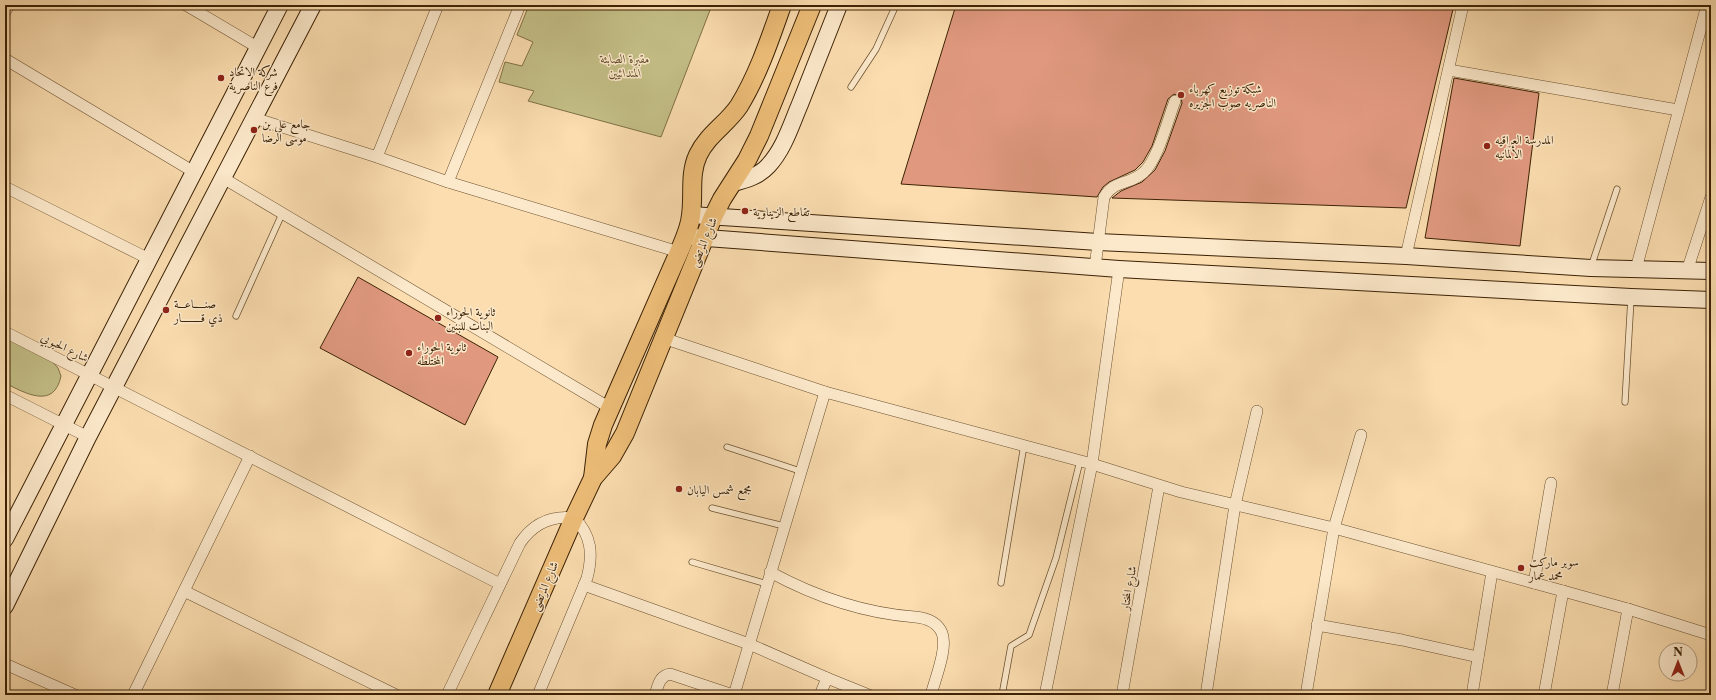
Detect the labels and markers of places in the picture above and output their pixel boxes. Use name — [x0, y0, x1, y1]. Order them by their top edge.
place label: شركة الاتحاد فرع الناصرية — [229, 64, 278, 97]
marker: شركة الاتحاد فرع الناصرية — [216, 73, 226, 83]
place label: شبكة توزيع كهرباء الناصريه صوب الجزيره — [1189, 81, 1277, 111]
marker: شبكة توزيع كهرباء الناصريه صوب الجزيره — [1176, 90, 1186, 100]
place label: جامع علي بن موسى الرضا — [262, 116, 311, 147]
marker: جامع علي بن موسى الرضا — [249, 125, 259, 135]
place label: المدرسة العراقيه الألمانيه — [1495, 132, 1554, 161]
marker: المدرسة العراقيه الألمانيه — [1482, 141, 1492, 151]
place label: تقاطع الزيناوية — [753, 204, 810, 223]
marker: تقاطع الزيناوية — [740, 206, 750, 216]
place label: صنـــــاعـــة ذي قـــــــــار — [173, 296, 223, 328]
place label: ثانوية الحوراء البنات للبنين — [446, 304, 496, 333]
marker: صنـــــاعـــة ذي قـــــــــار — [161, 305, 171, 315]
marker: ثانوية الحوراء البنات للبنين — [433, 313, 443, 323]
place label: ثانوية الحوراء المختلطه — [417, 339, 467, 368]
marker: ثانوية الحوراء المختلطه — [404, 348, 414, 358]
place label: مجمع شمس اليابان — [687, 482, 752, 501]
marker: مجمع شمس اليابان — [674, 484, 684, 494]
place label: سوبر ماركت محمد عمار — [1528, 554, 1579, 583]
marker: سوبر ماركت محمد عمار — [1516, 563, 1526, 573]

